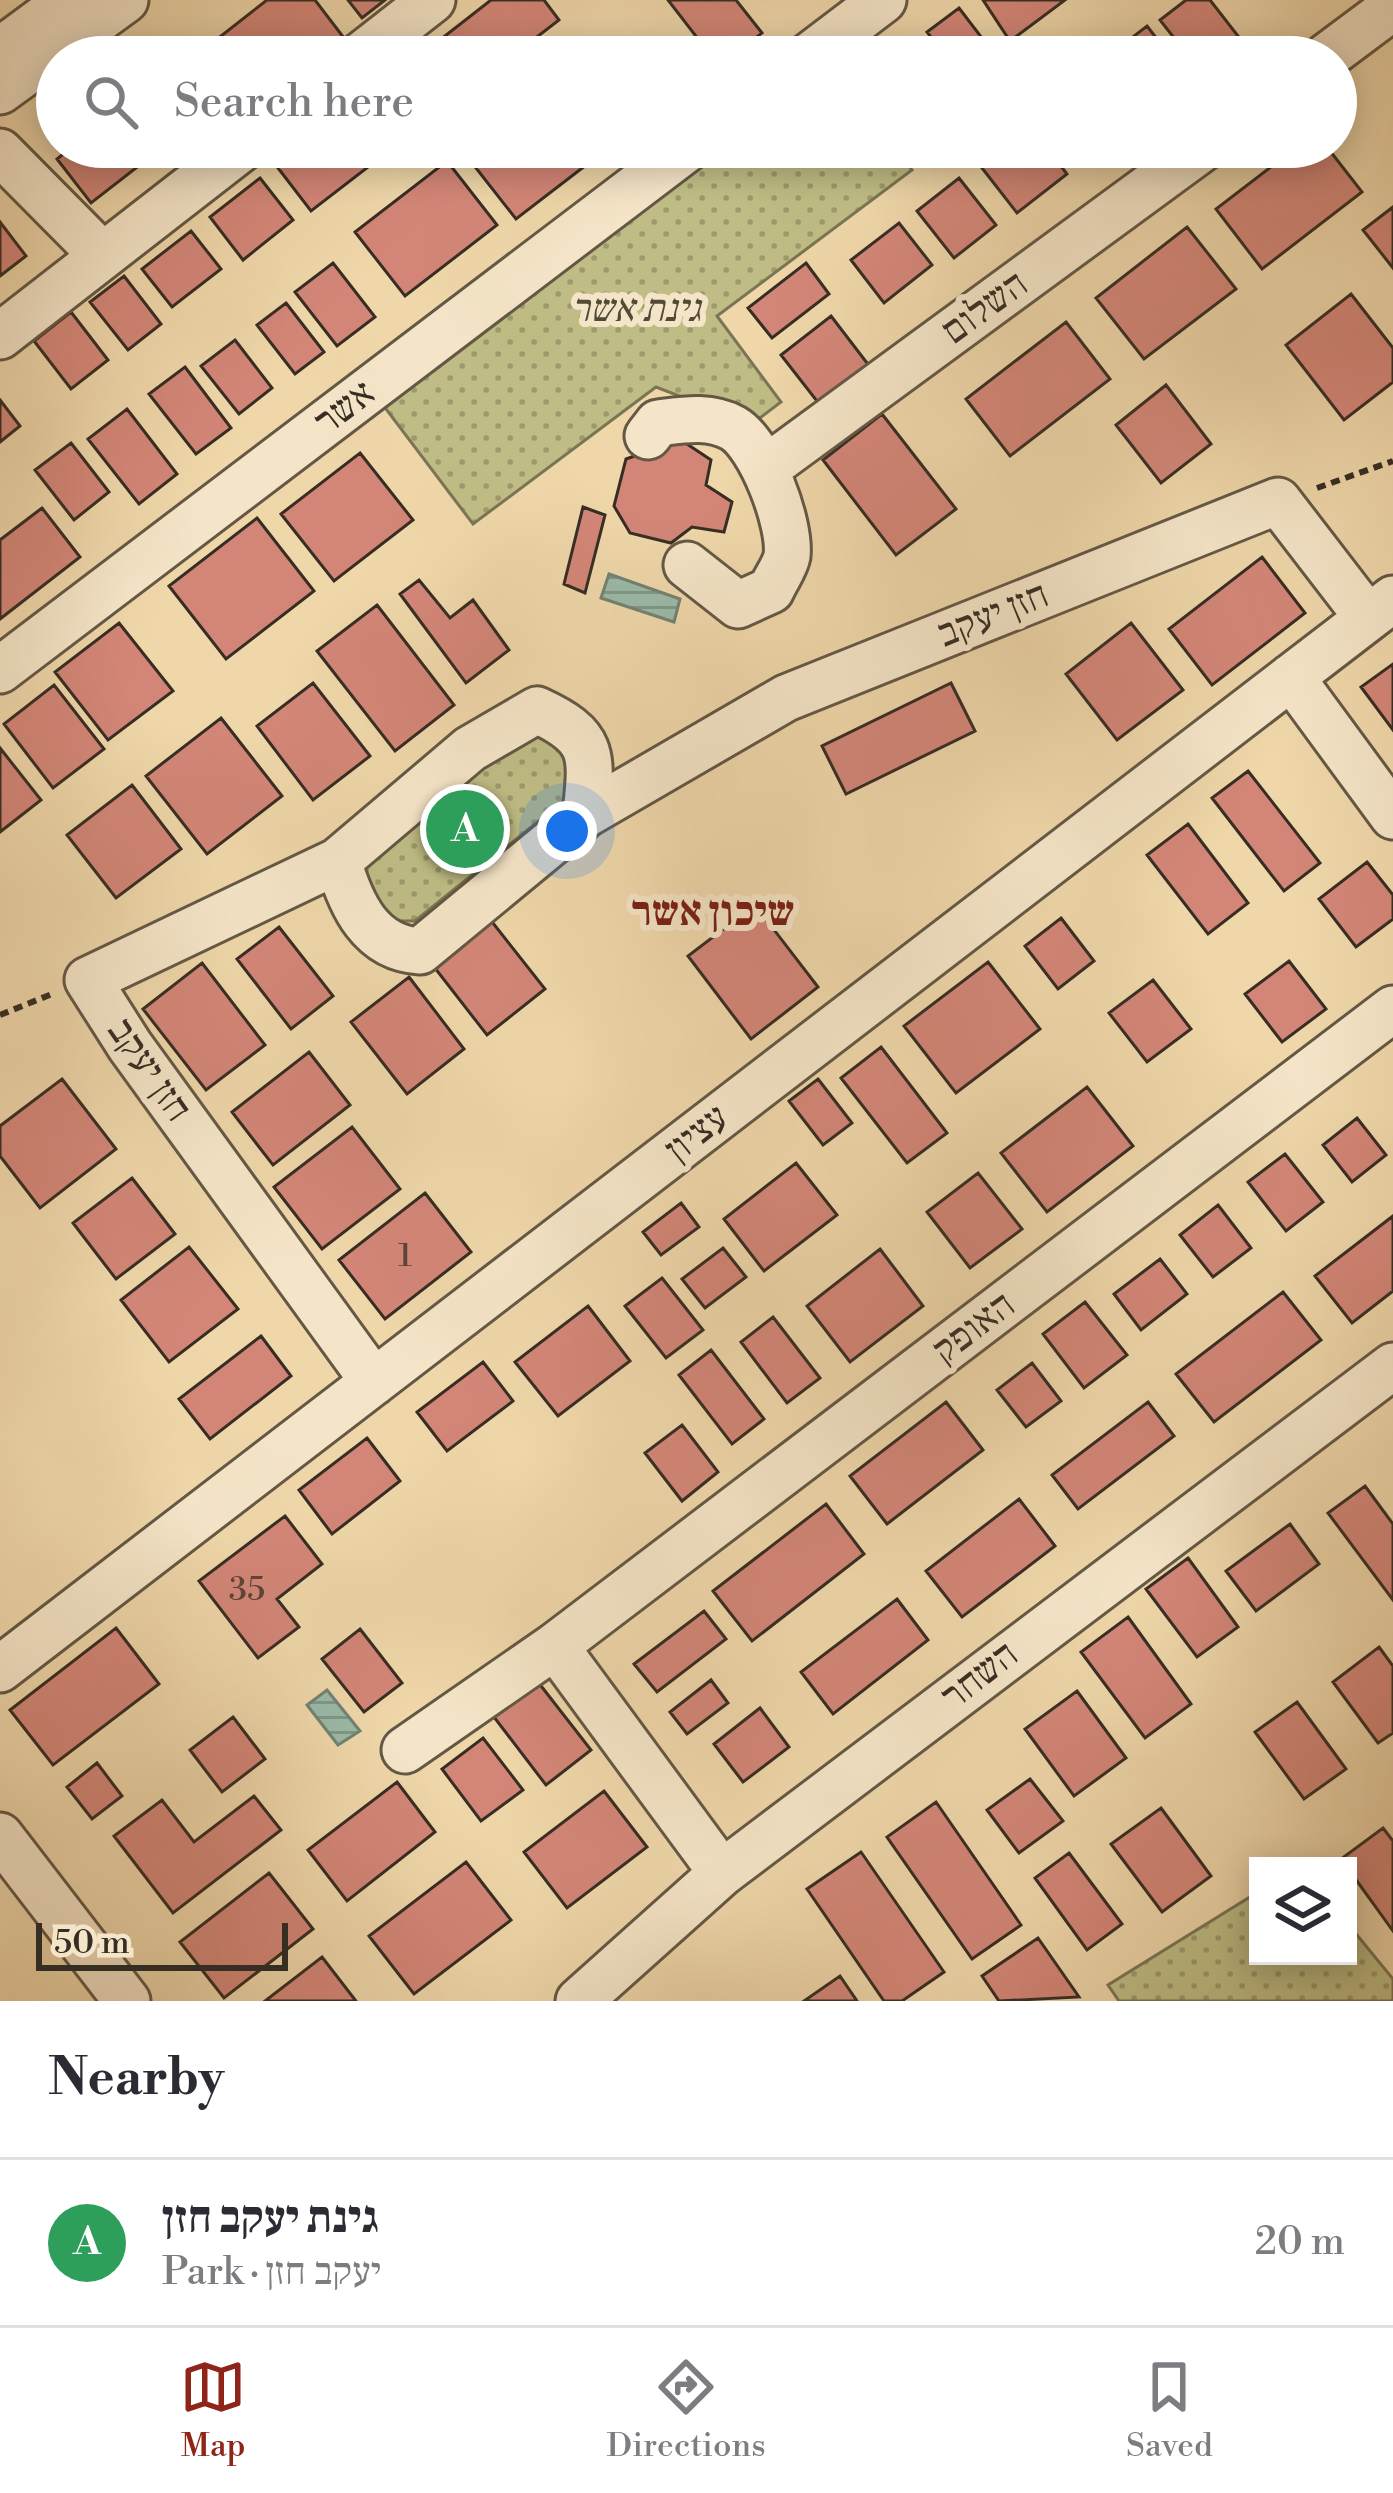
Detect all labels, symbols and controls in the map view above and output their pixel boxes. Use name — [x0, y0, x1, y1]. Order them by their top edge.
search box — [36, 36, 1357, 168]
icon: search — [78, 69, 144, 135]
text: Search here — [174, 74, 414, 131]
street label: השלום — [932, 260, 1038, 356]
park label: גינת אשר — [571, 285, 703, 334]
street label: אשר — [305, 369, 385, 447]
street label: חזן יעקב — [930, 571, 1056, 659]
pin: A — [426, 784, 504, 874]
your location — [537, 801, 597, 861]
district label: שיכון אשר — [631, 886, 795, 939]
street label: חזן יעקב — [96, 1009, 202, 1131]
street label: עציון — [655, 1094, 739, 1174]
house number: 1 — [398, 1236, 412, 1277]
street label: האופק — [923, 1281, 1025, 1375]
house number: 35 — [229, 1570, 265, 1611]
street label: השחר — [932, 1631, 1028, 1721]
map controls — [1249, 1857, 1357, 1965]
button: layers — [1249, 1857, 1357, 1965]
scale bar — [36, 1917, 288, 1970]
text: 50 m — [54, 1923, 130, 1964]
text: Nearby — [48, 2047, 224, 2111]
text: גינת יעקב חזן — [162, 2190, 379, 2247]
text: A — [73, 2218, 101, 2267]
text: 20 m — [1255, 2218, 1345, 2267]
text: Park · יעקב חזן — [162, 2248, 381, 2297]
tab: Map — [180, 2354, 246, 2467]
tab: Directions — [607, 2354, 766, 2467]
tab: Saved — [1126, 2354, 1213, 2467]

